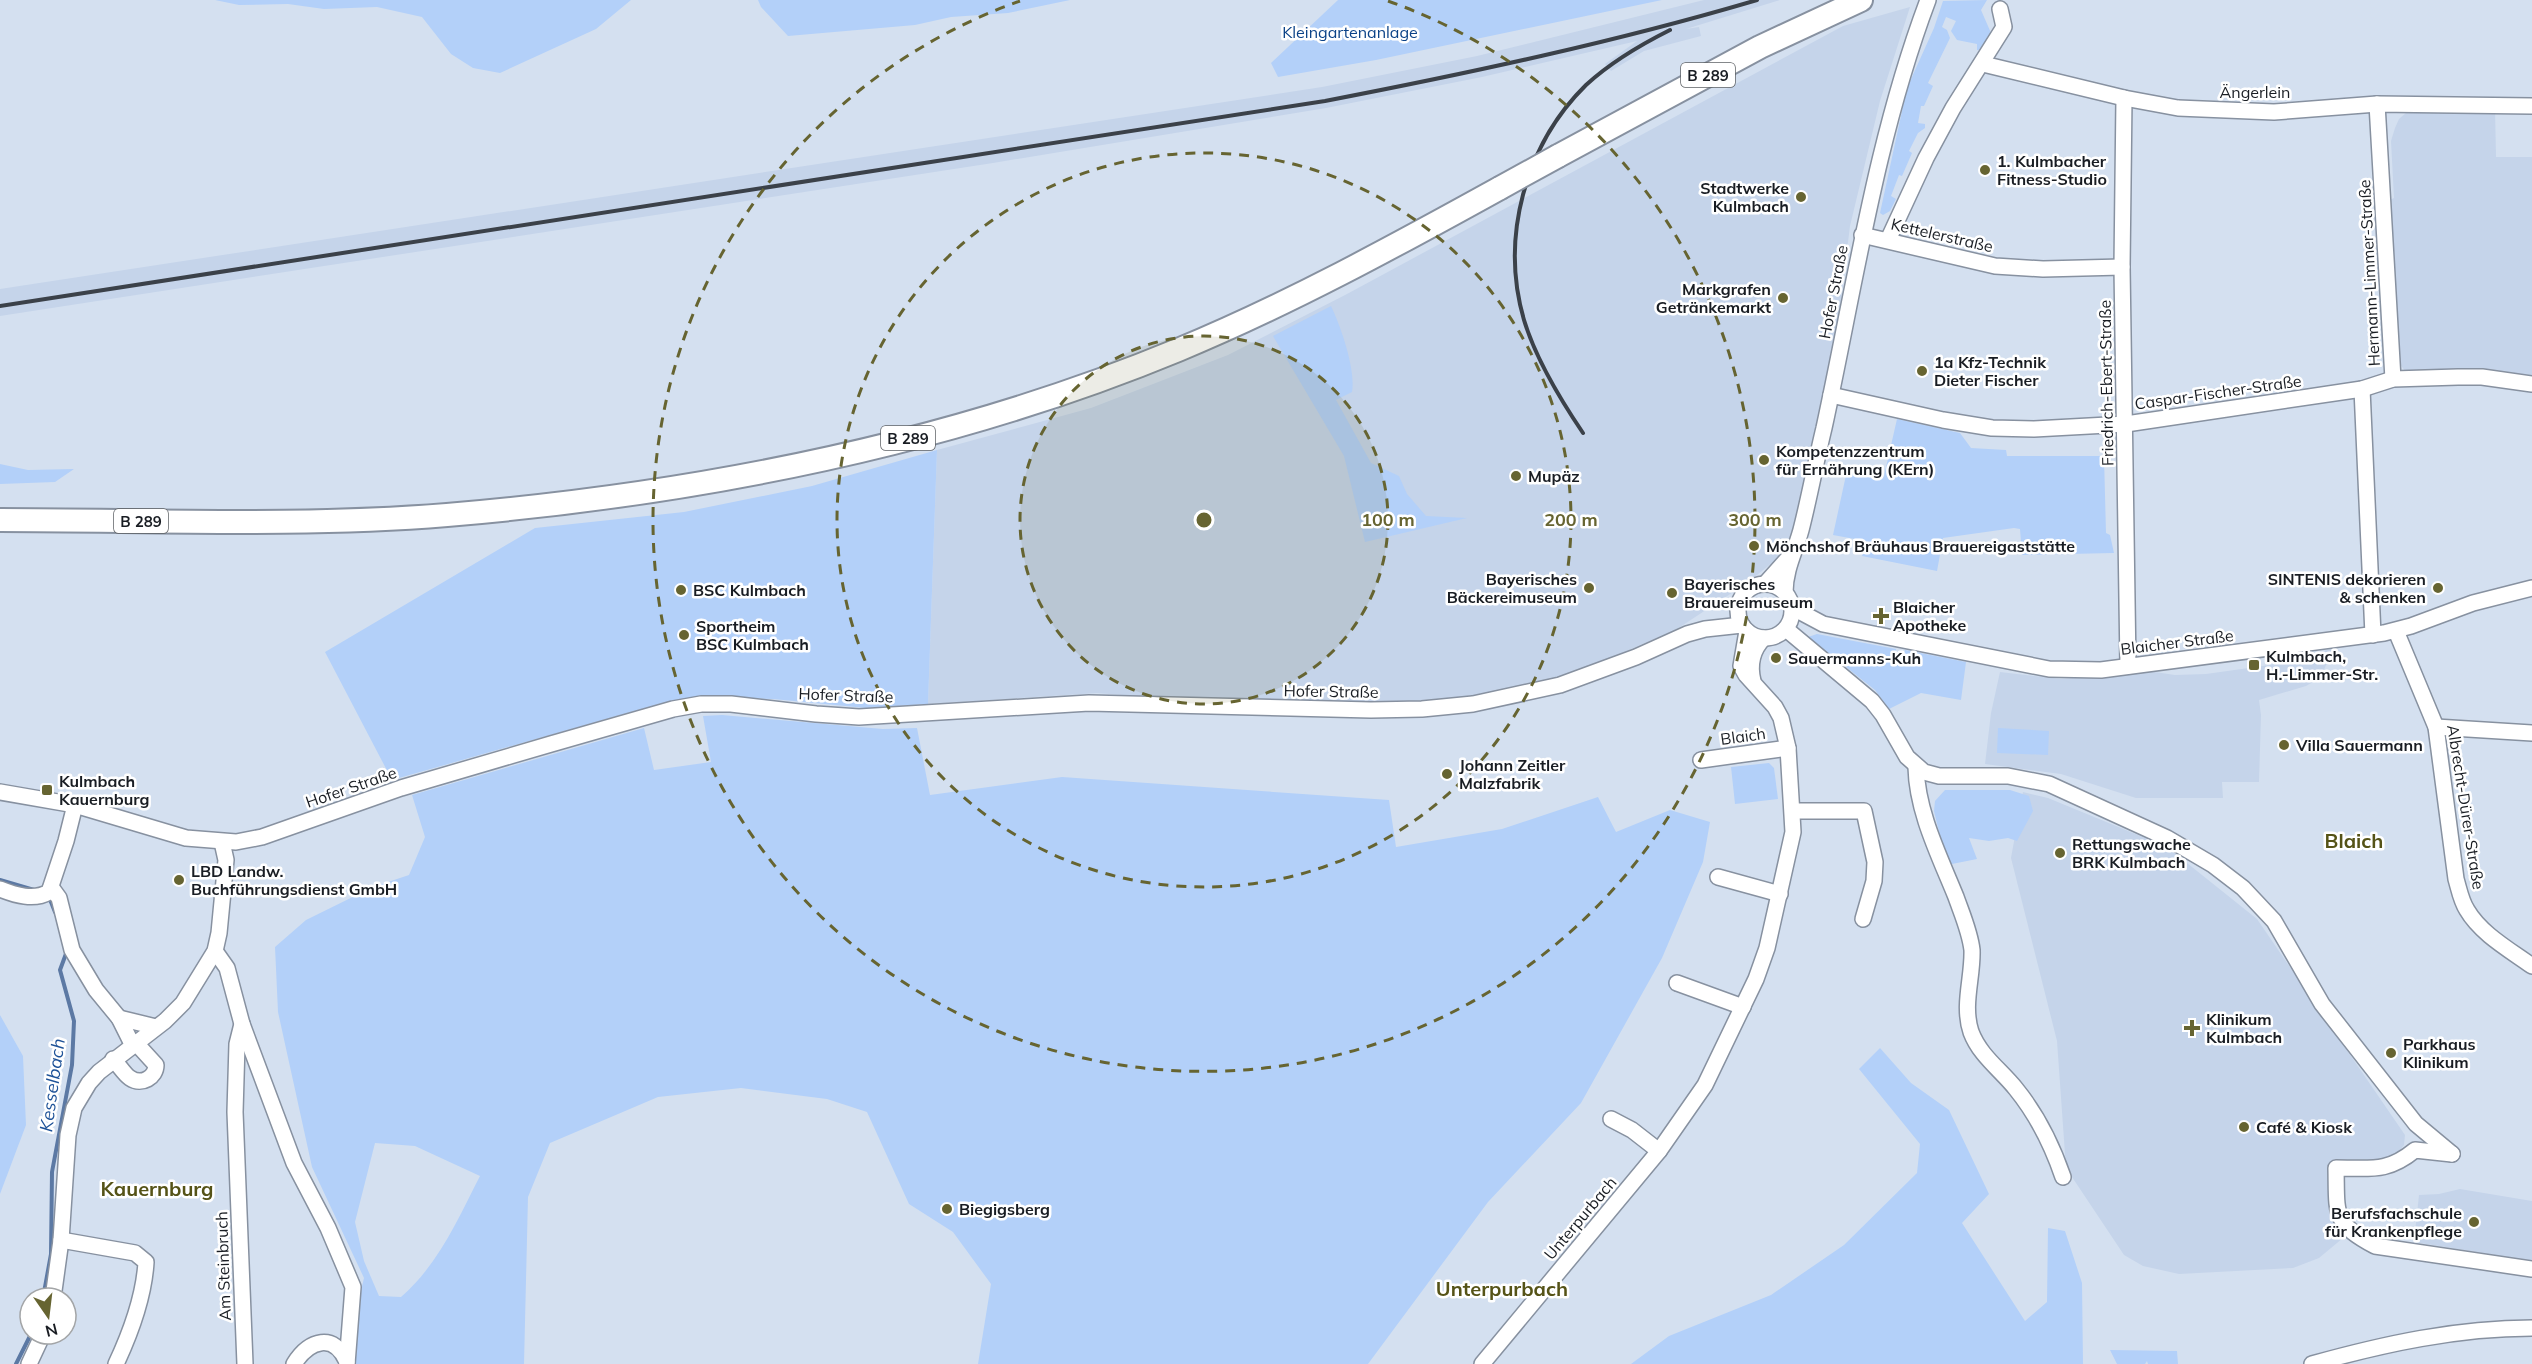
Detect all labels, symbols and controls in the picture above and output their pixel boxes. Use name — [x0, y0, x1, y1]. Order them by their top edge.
park label: Kleingartenanlage — [1282, 22, 1418, 42]
road number: B 289 — [1681, 63, 1735, 87]
street label: Ängerlein — [2220, 82, 2291, 102]
place label: 1. Kulmbacher Fitness-Studio — [1997, 151, 2107, 189]
marker: 1. Kulmbacher Fitness-Studio — [1978, 163, 1992, 177]
place label: Stadtwerke Kulmbach — [1700, 178, 1789, 216]
street label: Hermann-Limmer-Straße — [2354, 179, 2384, 367]
marker: Stadtwerke Kulmbach — [1794, 190, 1808, 204]
street label: Kettelerstraße — [1889, 214, 1995, 256]
street label: Hofer Straße — [1814, 244, 1852, 340]
place label: Markgrafen Getränkemarkt — [1656, 279, 1771, 317]
marker: Markgrafen Getränkemarkt — [1776, 291, 1790, 305]
street label: Friedrich-Ebert-Straße — [2095, 300, 2117, 466]
place label: 1a Kfz-Technik Dieter Fischer — [1934, 352, 2047, 390]
marker: 1a Kfz-Technik Dieter Fischer — [1915, 364, 1929, 378]
street label: Caspar-Fischer-Straße — [2133, 370, 2303, 414]
road number: B 289 — [881, 426, 935, 450]
place label: Kompetenzzentrum für Ernährung (KErn) — [1776, 441, 1934, 479]
marker: Kompetenzzentrum für Ernährung (KErn) — [1757, 453, 1771, 467]
place label: Mupäz — [1528, 466, 1580, 486]
marker: Mupäz — [1509, 469, 1523, 483]
text: 100 m — [1361, 508, 1415, 531]
text: 200 m — [1544, 508, 1598, 531]
text: 300 m — [1728, 508, 1782, 531]
road number: B 289 — [114, 509, 168, 533]
centre of rings — [1194, 510, 1214, 530]
place label: Mönchshof Bräuhaus Brauereigaststätte — [1766, 536, 2075, 556]
marker: Mönchshof Bräuhaus Brauereigaststätte — [1747, 539, 1761, 553]
place label: Bayerisches Bäckereimuseum — [1447, 569, 1577, 607]
place label: SINTENIS dekorieren & schenken — [2268, 569, 2426, 607]
place label: Bayerisches Brauereimuseum — [1684, 574, 1813, 612]
place label: BSC Kulmbach — [693, 580, 806, 600]
marker: Bayerisches Bäckereimuseum — [1582, 581, 1596, 595]
marker: SINTENIS dekorieren & schenken — [2431, 581, 2445, 595]
marker: BSC Kulmbach — [674, 583, 688, 597]
marker: Bayerisches Brauereimuseum — [1665, 586, 1679, 600]
place label: Blaicher Apotheke — [1893, 597, 1966, 635]
marker: Blaicher Apotheke — [1874, 609, 1888, 623]
place label: Sportheim BSC Kulmbach — [696, 616, 809, 654]
street label: Blaicher Straße — [2119, 625, 2235, 659]
marker: Sportheim BSC Kulmbach — [677, 628, 691, 642]
place label: Kulmbach, H.-Limmer-Str. — [2266, 646, 2378, 684]
place label: Sauermanns-Kuh — [1788, 648, 1921, 668]
marker: Sauermanns-Kuh — [1769, 651, 1783, 665]
marker: Kulmbach, H.-Limmer-Str. — [2247, 658, 2261, 672]
street label: Hofer Straße — [1283, 680, 1379, 702]
street label: Hofer Straße — [798, 683, 894, 707]
street label: Blaich — [1719, 723, 1767, 749]
street label: Albrecht-Dürer-Straße — [2443, 723, 2489, 891]
place label: Villa Sauermann — [2295, 735, 2423, 755]
marker: Villa Sauermann — [2277, 738, 2291, 752]
place label: Johann Zeitler Malzfabrik — [1459, 755, 1566, 793]
street label: Hofer Straße — [303, 762, 399, 812]
marker: Johann Zeitler Malzfabrik — [1440, 767, 1454, 781]
place label: Kulmbach Kauernburg — [59, 771, 149, 809]
marker: Kulmbach Kauernburg — [40, 783, 54, 797]
district label: Blaich — [2325, 828, 2383, 853]
place label: Rettungswache BRK Kulmbach — [2072, 834, 2191, 872]
marker: Rettungswache BRK Kulmbach — [2053, 846, 2067, 860]
place label: LBD Landw. Buchführungsdienst GmbH — [191, 861, 397, 899]
marker: LBD Landw. Buchführungsdienst GmbH — [172, 873, 186, 887]
place label: Klinikum Kulmbach — [2206, 1009, 2282, 1047]
marker: Klinikum Kulmbach — [2183, 1019, 2201, 1037]
place label: Parkhaus Klinikum — [2403, 1034, 2475, 1072]
water label: Kesselbach — [34, 1037, 70, 1133]
marker: Parkhaus Klinikum — [2384, 1046, 2398, 1060]
place label: Café & Kiosk — [2256, 1117, 2353, 1137]
marker: Café & Kiosk — [2237, 1120, 2251, 1134]
street label: Unterpurbach — [1539, 1172, 1621, 1264]
district label: Kauernburg — [101, 1176, 213, 1201]
place label: Biegigsberg — [959, 1199, 1050, 1219]
marker: Biegigsberg — [940, 1202, 954, 1216]
place label: Berufsfachschule für Krankenpflege — [2325, 1203, 2462, 1241]
street label: Am Steinbruch — [211, 1211, 235, 1321]
marker: Berufsfachschule für Krankenpflege — [2467, 1215, 2481, 1229]
district label: Unterpurbach — [1436, 1276, 1568, 1301]
north arrow — [18, 1286, 78, 1346]
text: N — [43, 1319, 60, 1342]

